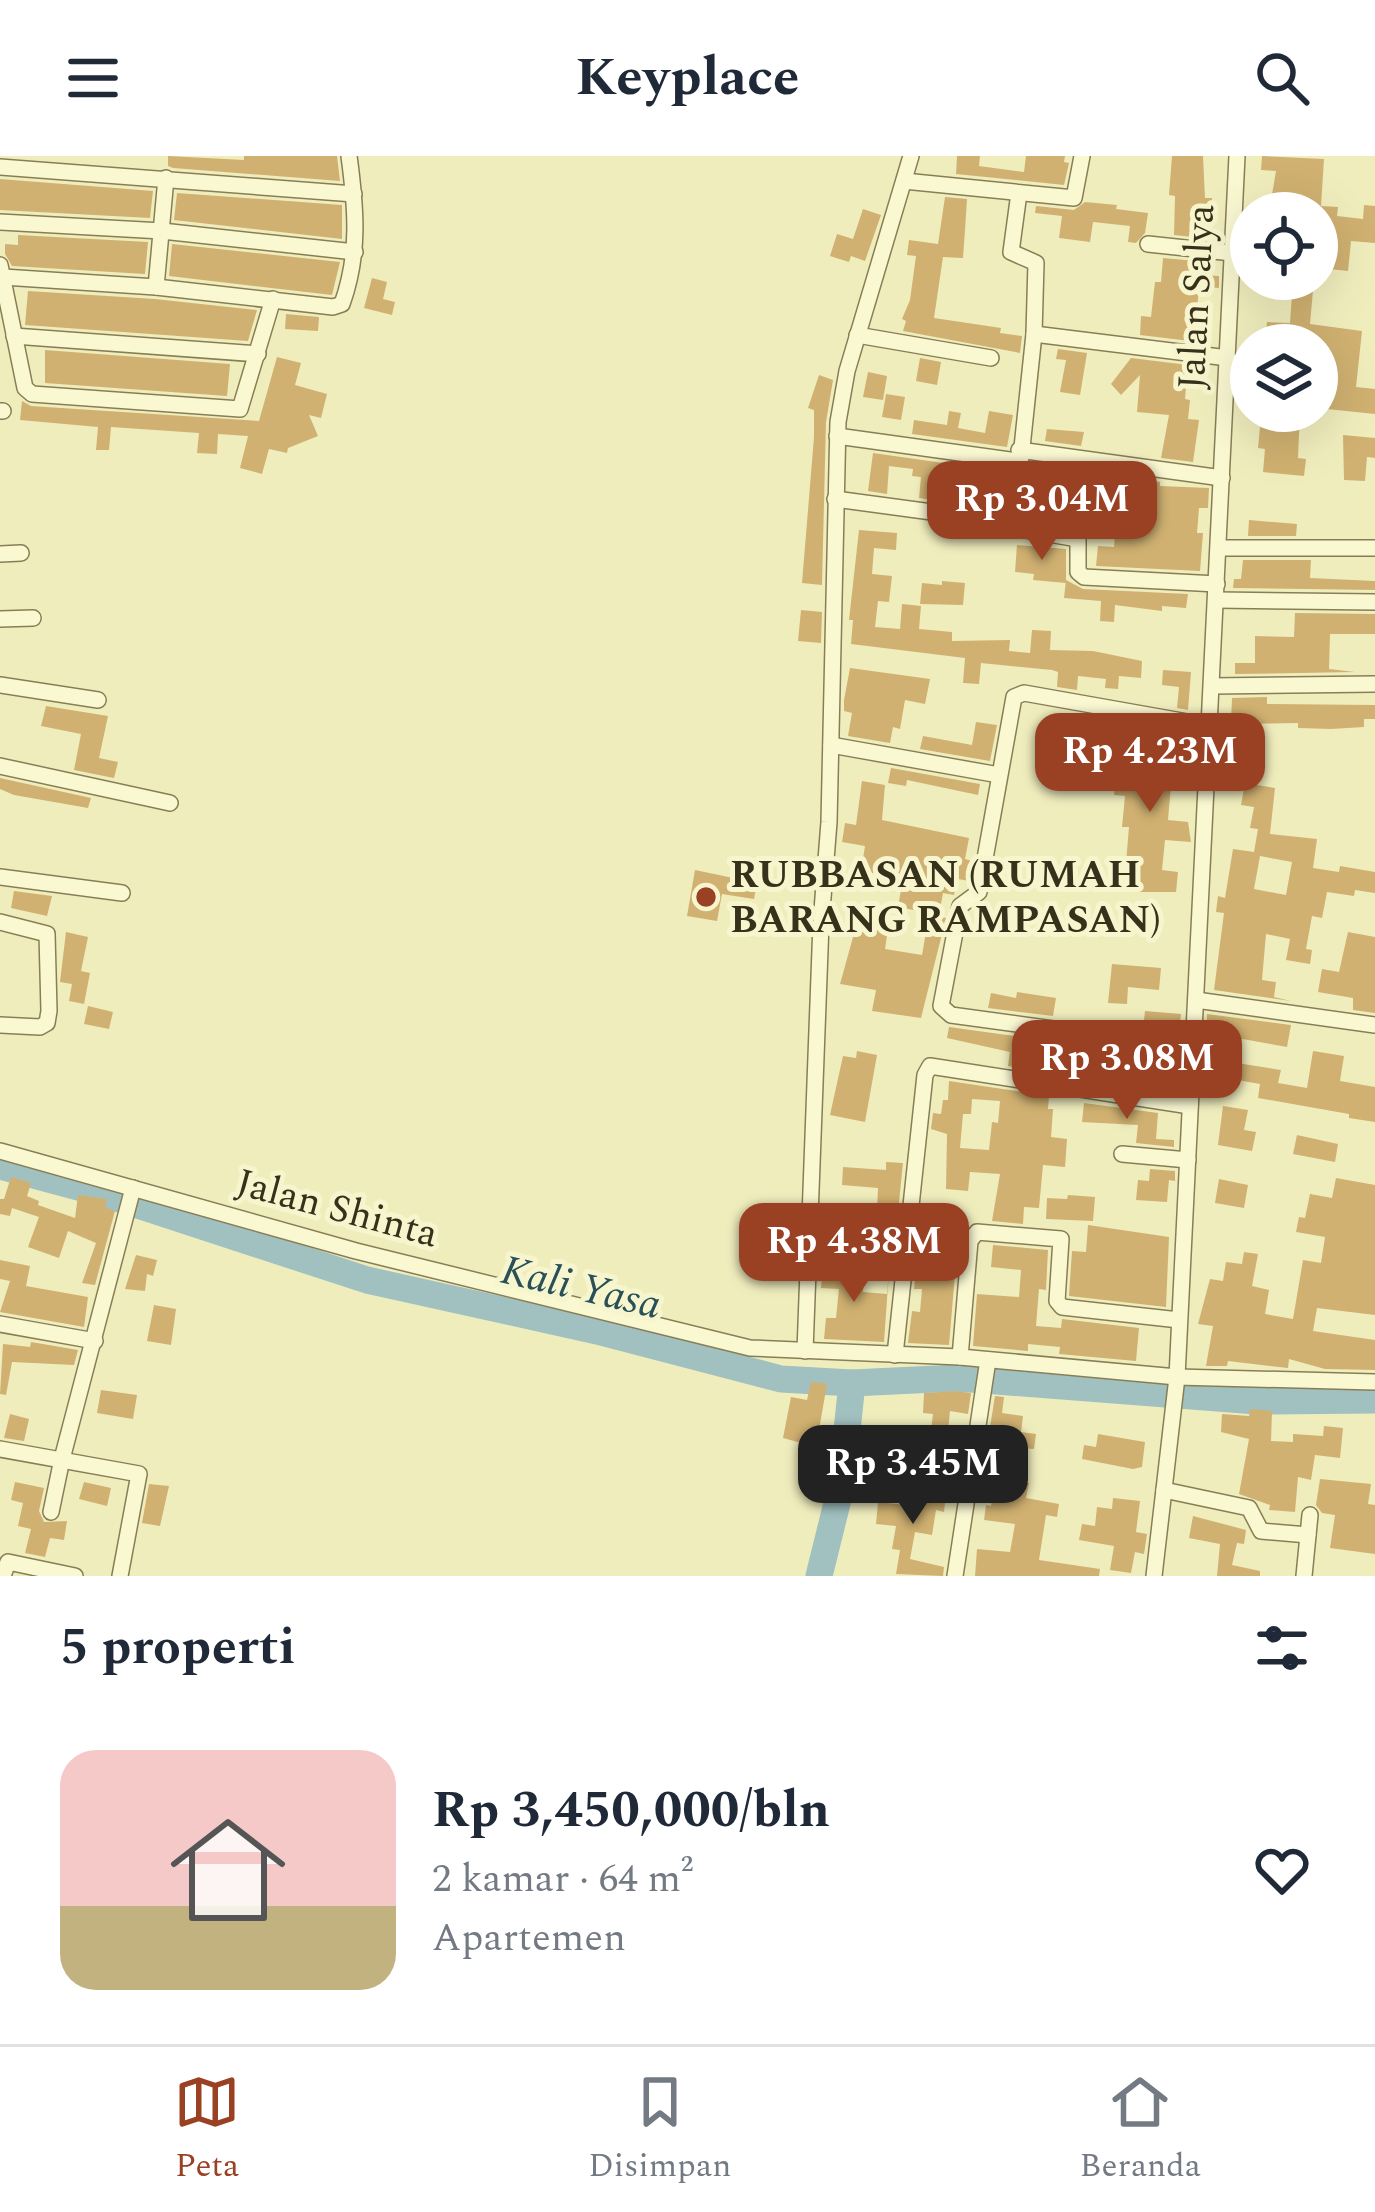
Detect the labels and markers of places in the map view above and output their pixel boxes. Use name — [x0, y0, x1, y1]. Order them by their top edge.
pin: Rp 3.04M — [918, 461, 1166, 563]
pin: Rp 4.23M — [1026, 713, 1274, 815]
place label: RUBBASAN (RUMAH BARANG RAMPASAN) — [730, 846, 1161, 950]
marker: RUBBASAN (RUMAH BARANG RAMPASAN) — [693, 884, 719, 910]
pin: Rp 3.08M — [1003, 1020, 1251, 1122]
pin: Rp 4.38M — [730, 1203, 978, 1305]
pin: Rp 3.45M — [789, 1425, 1037, 1527]

